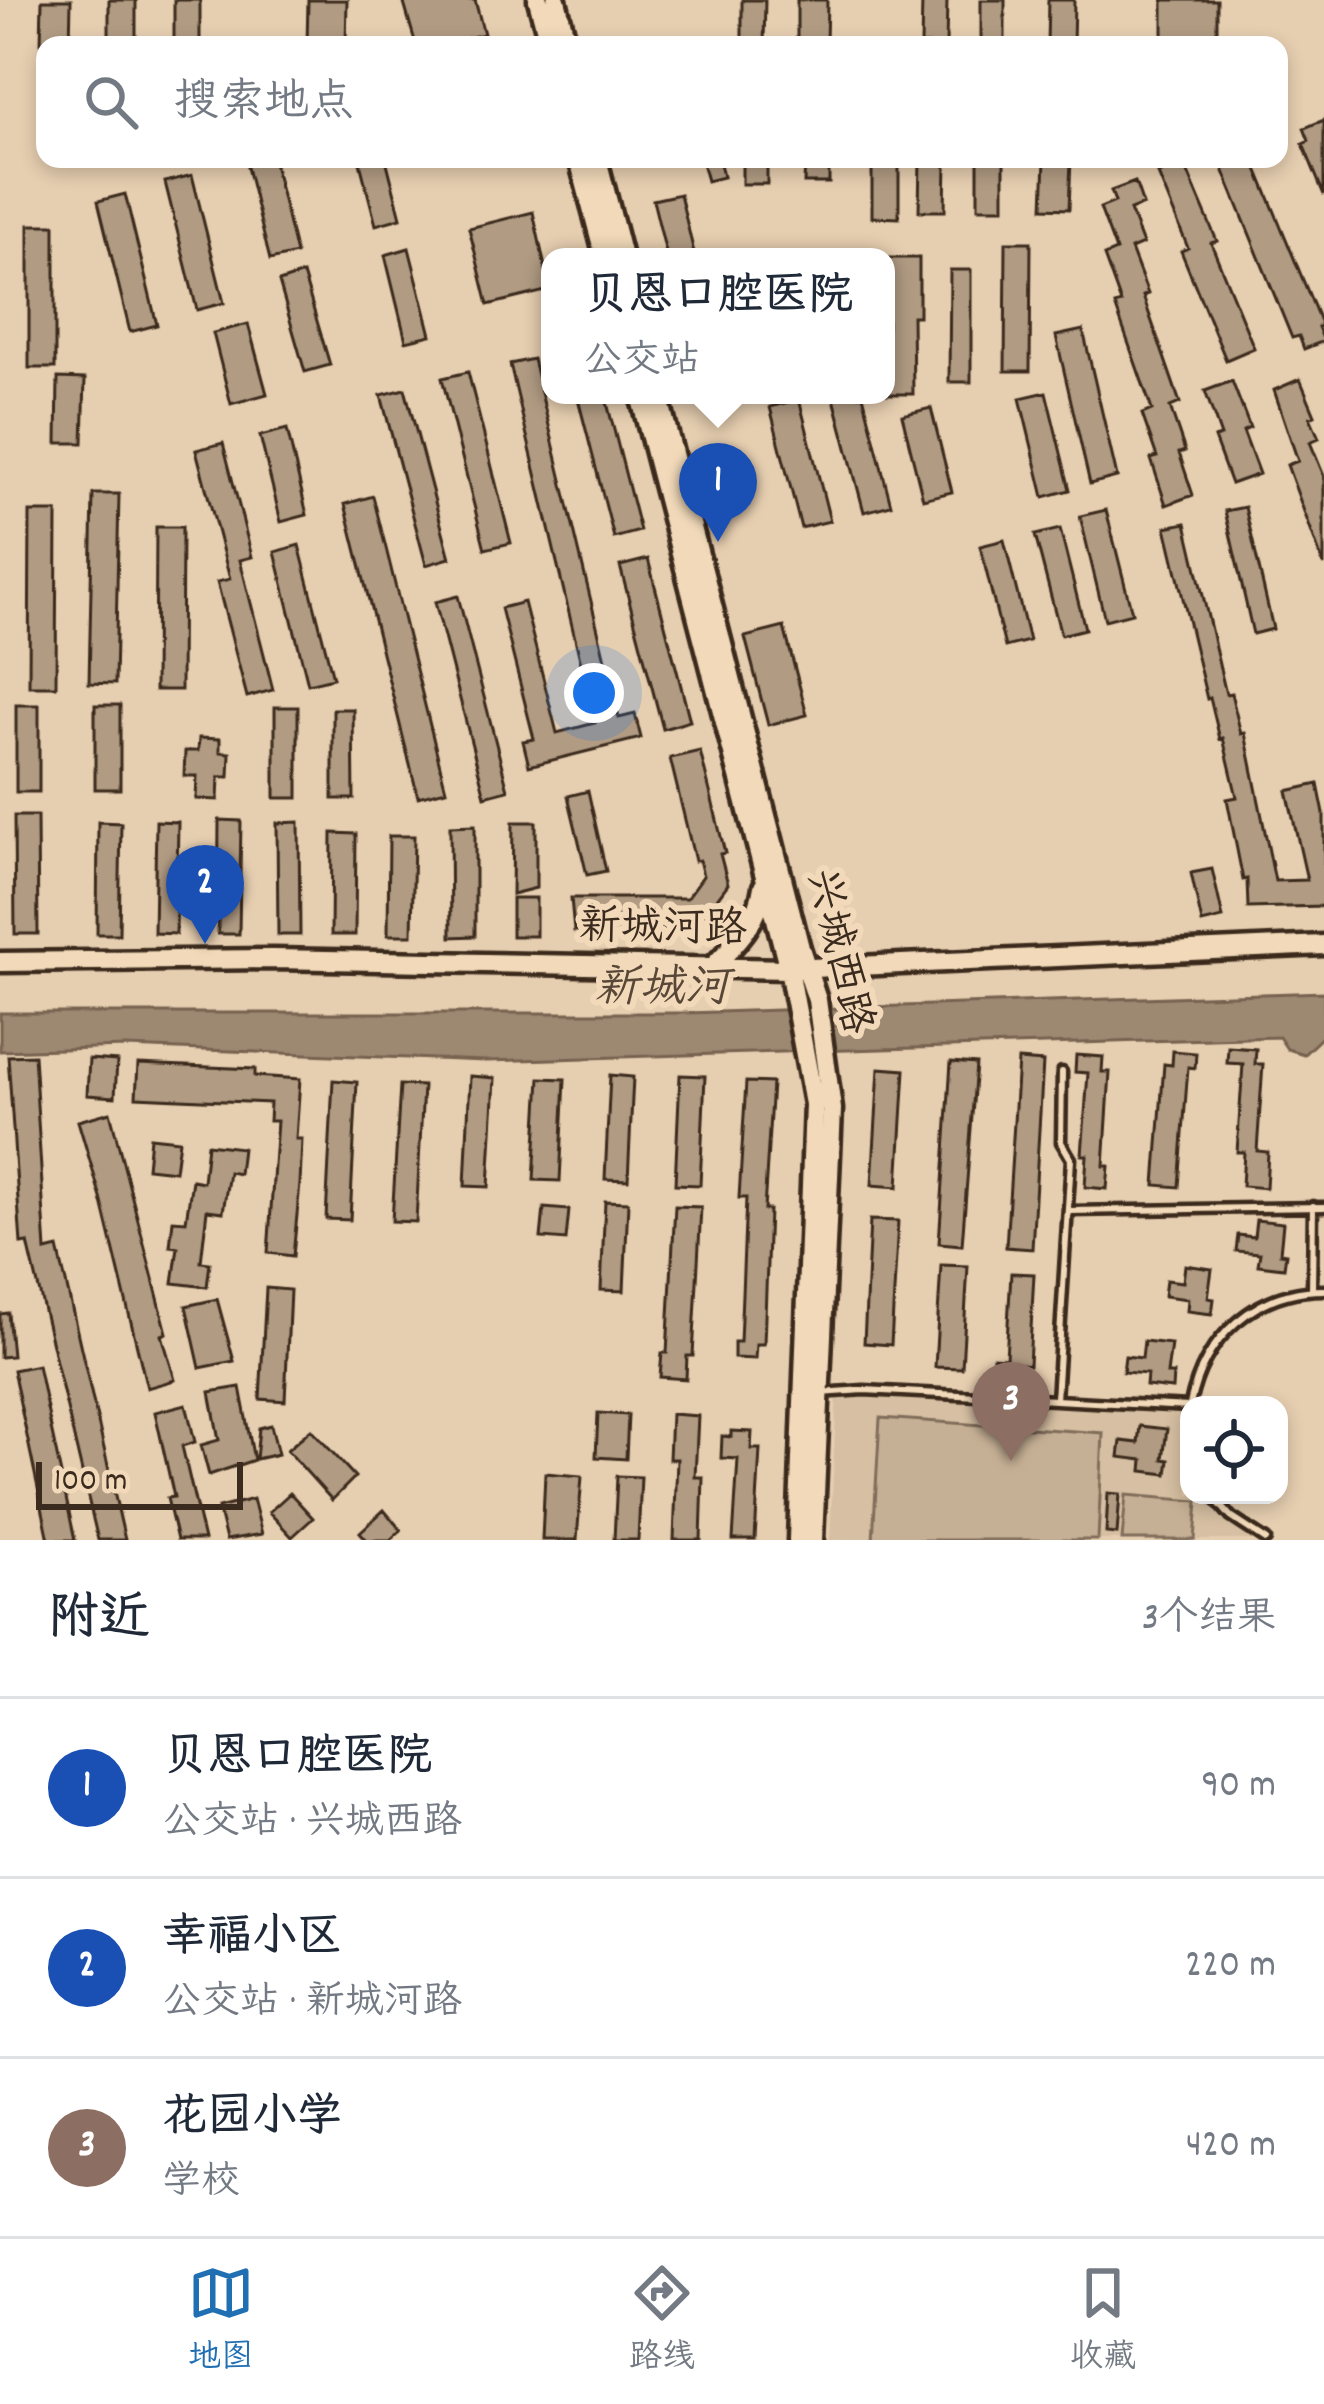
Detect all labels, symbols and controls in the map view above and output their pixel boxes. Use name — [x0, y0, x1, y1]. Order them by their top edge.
search box — [36, 36, 1288, 168]
icon: search — [78, 69, 144, 135]
text: 搜索地点 — [174, 73, 354, 137]
popup — [541, 248, 895, 404]
text: 贝恩口腔医院 — [583, 267, 853, 331]
text: 公交站 — [583, 336, 700, 391]
pin: 1 — [679, 443, 757, 542]
your location — [564, 663, 624, 723]
pin: 2 — [166, 845, 244, 944]
street label: 兴城西路 — [788, 863, 884, 1041]
street label: 新城河路 — [578, 900, 748, 962]
water label: 新城河 — [594, 959, 736, 1023]
pin: 3 — [972, 1362, 1050, 1461]
map controls — [1180, 1396, 1288, 1504]
button: locate — [1180, 1396, 1288, 1504]
scale bar — [36, 1456, 243, 1509]
text: 100 m — [54, 1459, 127, 1506]
text: 附近 — [48, 1586, 150, 1658]
text: 3个结果 — [1142, 1593, 1276, 1648]
text: 贝恩口腔医院 — [162, 1728, 432, 1792]
text: 1 — [83, 1760, 91, 1815]
text: 90 m — [1201, 1760, 1276, 1815]
text: 公交站 · 兴城西路 — [162, 1797, 462, 1852]
text: 幸福小区 — [162, 1908, 342, 1972]
text: 2 — [78, 1940, 96, 1995]
text: 220 m — [1185, 1940, 1276, 1995]
text: 公交站 · 新城河路 — [162, 1977, 462, 2032]
text: 花园小学 — [162, 2088, 342, 2152]
text: 3 — [78, 2120, 96, 2175]
text: 420 m — [1186, 2120, 1276, 2175]
text: 学校 — [162, 2157, 240, 2212]
tab: 地图 — [188, 2260, 254, 2383]
tab: 路线 — [629, 2260, 695, 2383]
tab: 收藏 — [1070, 2260, 1136, 2383]

